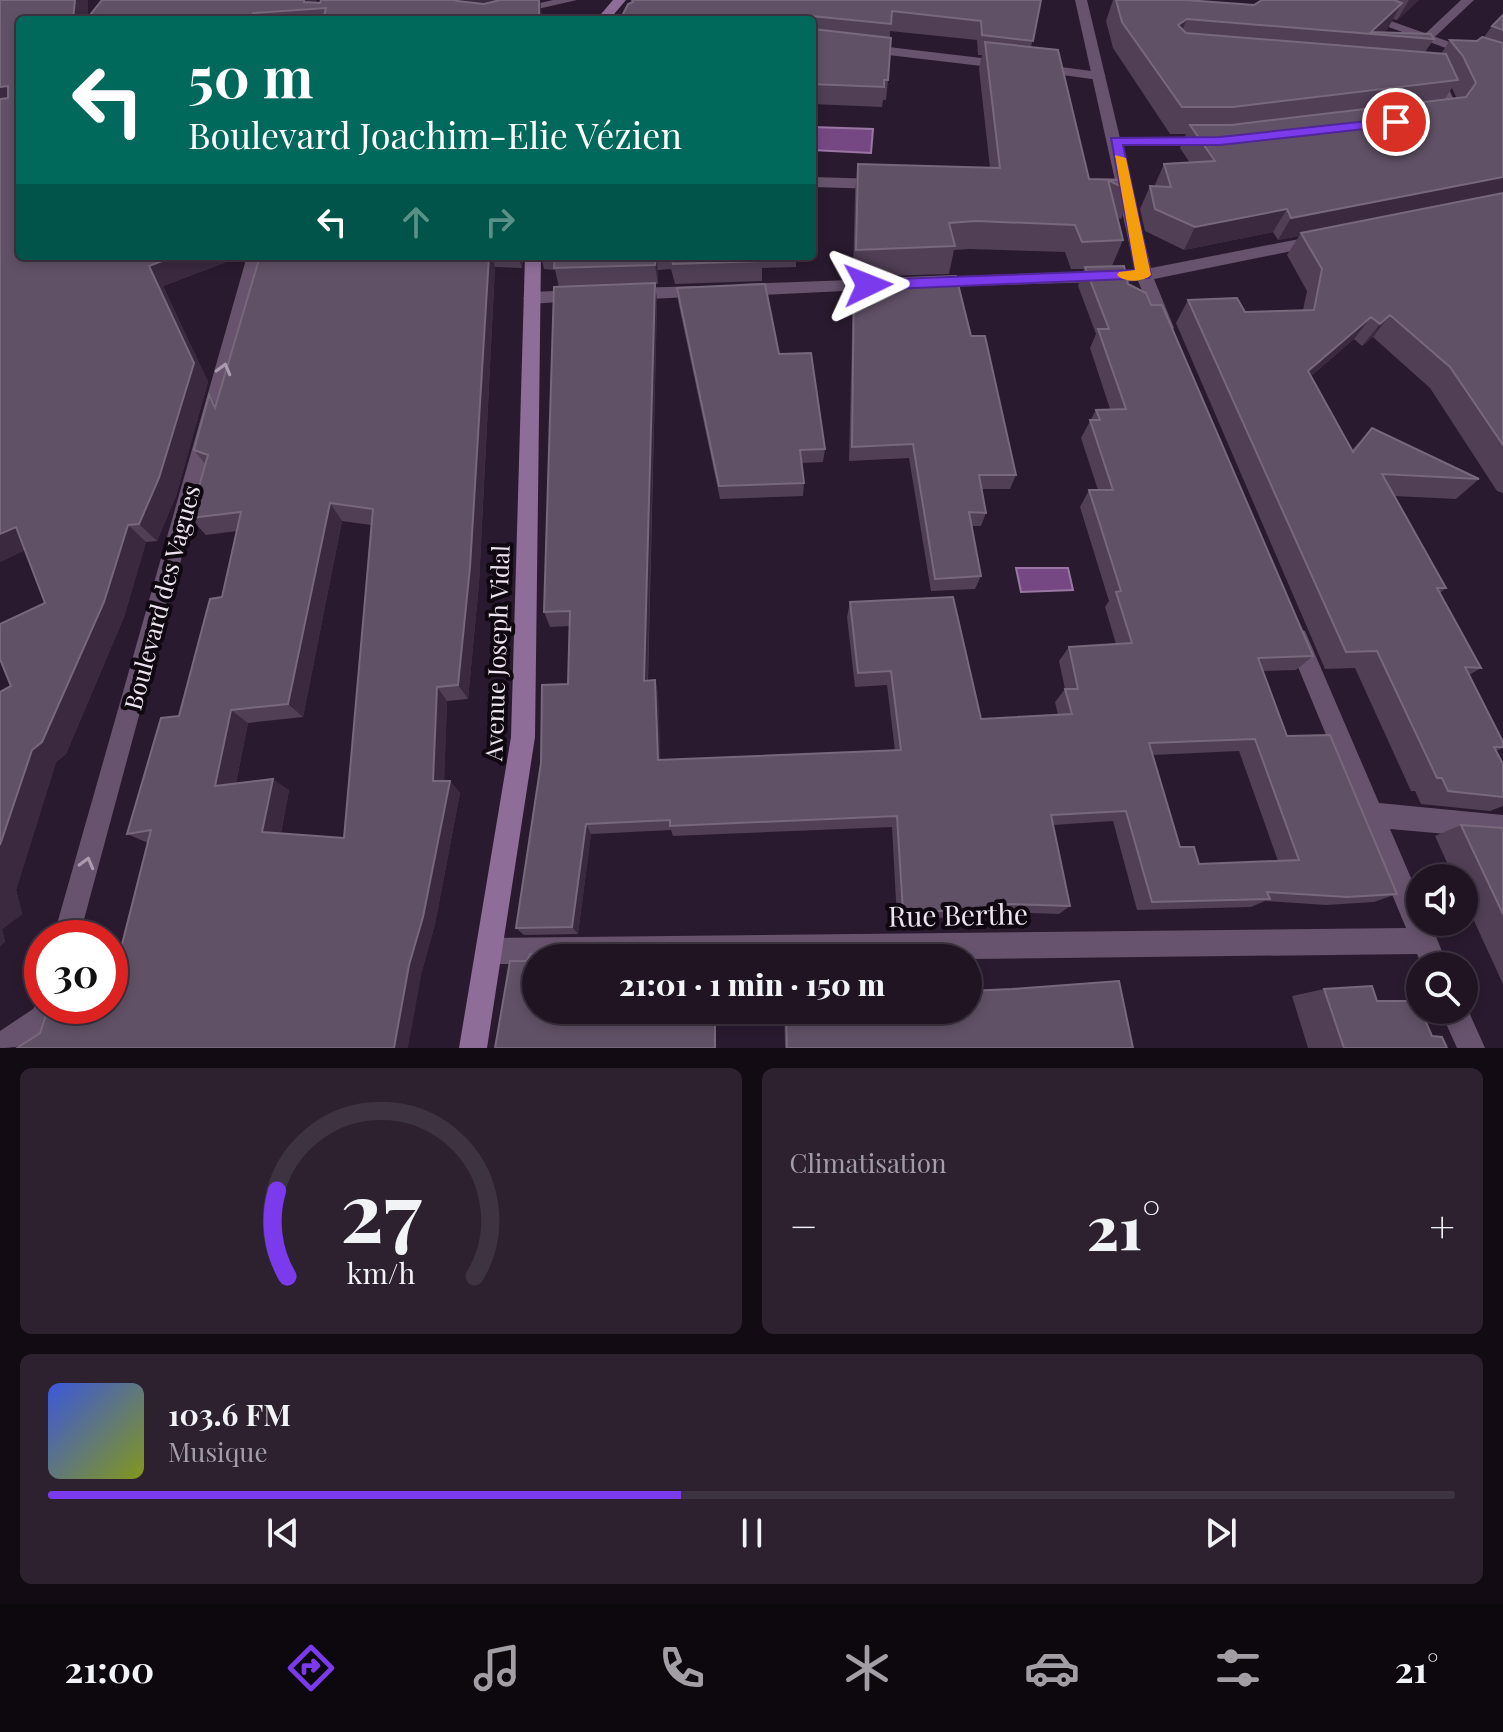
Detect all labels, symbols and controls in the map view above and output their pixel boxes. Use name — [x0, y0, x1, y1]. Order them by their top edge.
text: 50 m — [188, 38, 314, 113]
icon: left — [56, 48, 160, 152]
pin — [1362, 88, 1430, 156]
icon: arrive — [1374, 100, 1418, 144]
text: Boulevard Joachim-Elie Vézien — [188, 110, 682, 158]
icon: left — [310, 200, 354, 244]
icon: ahead — [394, 200, 438, 244]
icon: right — [478, 200, 522, 244]
position arrow — [826, 243, 910, 327]
one-way arrow — [214, 363, 231, 377]
street label: Boulevard des Vagues — [116, 481, 206, 713]
street label: Avenue Joseph Vidal — [476, 544, 516, 763]
one-way arrow — [78, 856, 95, 870]
map controls — [1406, 864, 1478, 1024]
button: sound — [1406, 864, 1478, 936]
street label: Rue Berthe — [888, 894, 1028, 934]
speed limit sign: 30 — [24, 920, 128, 1024]
button: search — [1406, 952, 1478, 1024]
text: 21:01 · 1 min · 150 m — [619, 964, 885, 1004]
text: Climatisation — [790, 1145, 946, 1180]
text: 27 — [340, 1153, 422, 1264]
text: 21° — [1087, 1185, 1160, 1265]
text: − — [790, 1195, 818, 1254]
text: + — [1429, 1195, 1455, 1254]
text: km/h — [346, 1253, 415, 1291]
text: 103.6 FM — [168, 1394, 291, 1434]
text: Musique — [168, 1434, 268, 1469]
icon: previous — [261, 1511, 305, 1555]
icon: pause — [730, 1511, 774, 1555]
icon: next — [1199, 1511, 1243, 1555]
icon: directions — [283, 1640, 339, 1696]
icon: music — [469, 1640, 525, 1696]
icon: phone — [654, 1640, 710, 1696]
icon: climate — [839, 1640, 895, 1696]
icon: car — [1024, 1640, 1080, 1696]
icon: filters — [1210, 1640, 1266, 1696]
text: 21:00 — [65, 1644, 154, 1692]
text: 21° — [1395, 1644, 1438, 1692]

